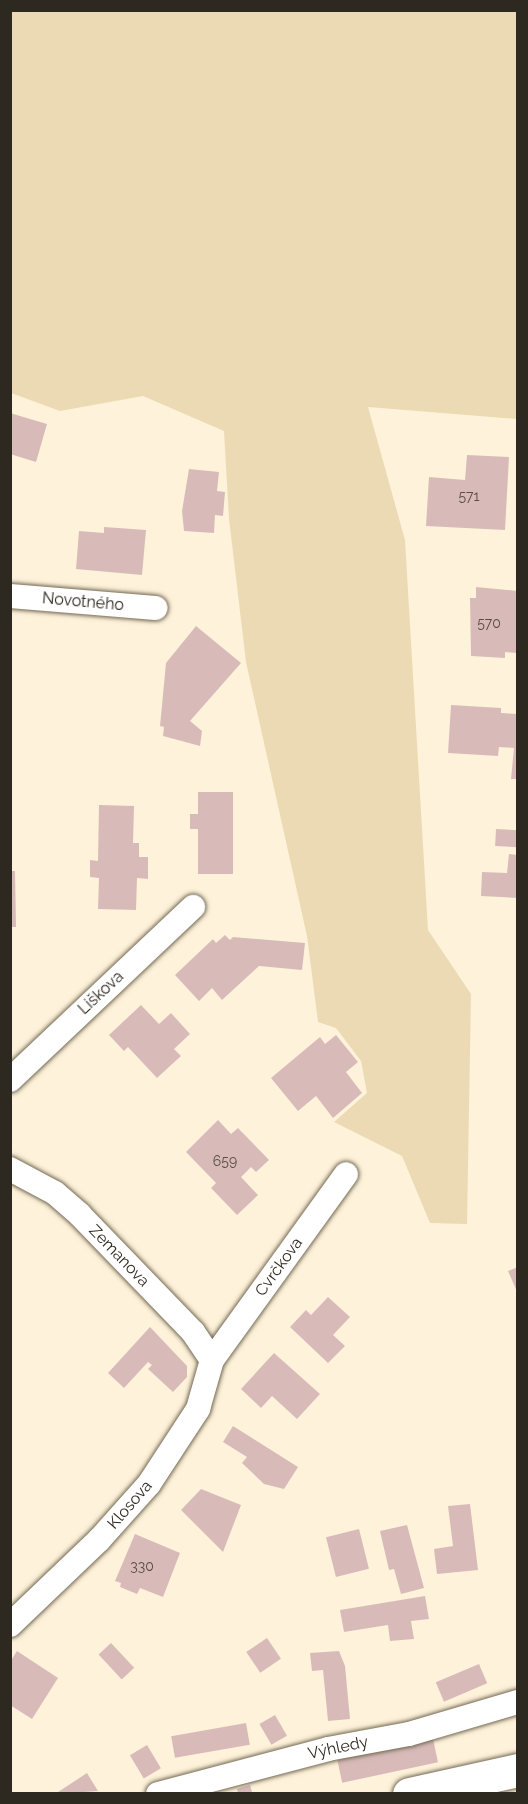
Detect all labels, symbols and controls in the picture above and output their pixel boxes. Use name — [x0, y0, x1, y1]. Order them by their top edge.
house number: 571 — [458, 488, 480, 504]
street label: Novotného — [41, 589, 125, 615]
house number: 570 — [477, 615, 501, 631]
street label: Liškova — [74, 967, 128, 1019]
house number: 659 — [213, 1153, 237, 1169]
street label: Zemanova — [85, 1221, 153, 1291]
street label: Cvrčkova — [251, 1234, 307, 1300]
street label: Klosova — [104, 1477, 156, 1533]
house number: 330 — [130, 1558, 154, 1574]
street label: Výhledy — [306, 1732, 370, 1764]

